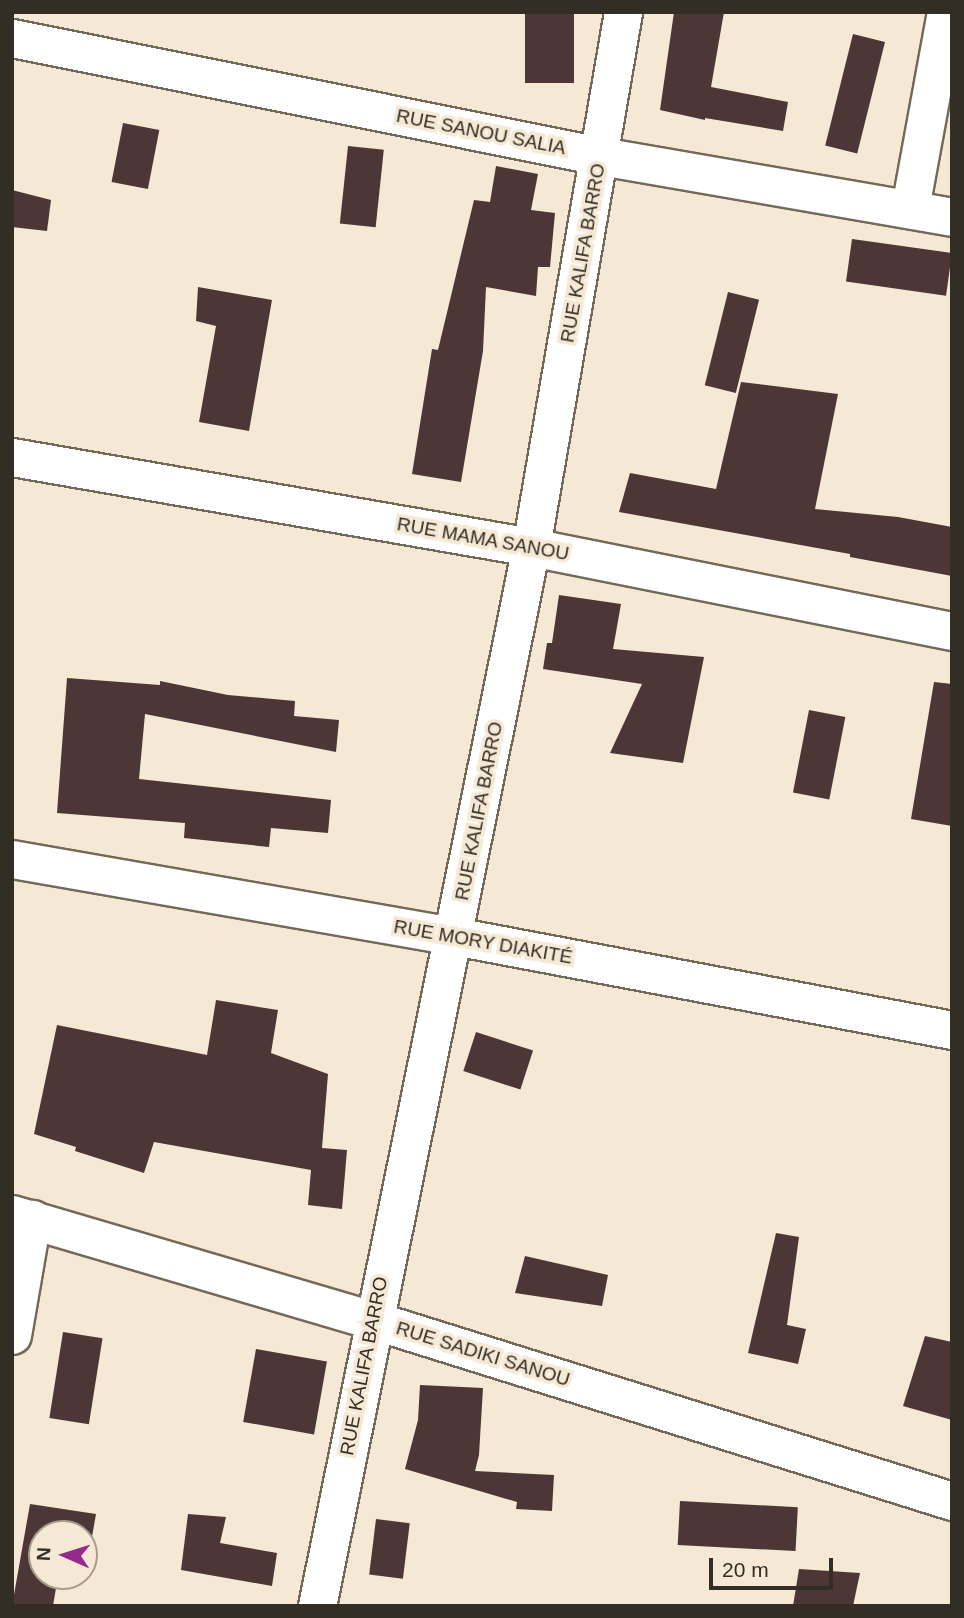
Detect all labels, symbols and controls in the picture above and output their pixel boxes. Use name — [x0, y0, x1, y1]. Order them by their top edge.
street label: RUE SANOU SALIA — [394, 104, 568, 160]
street label: RUE KALIFA BARRO — [556, 161, 610, 345]
street label: RUE MAMA SANOU — [395, 513, 571, 565]
street label: RUE KALIFA BARRO — [450, 719, 508, 903]
street label: RUE MORY DIAKITÉ — [392, 915, 574, 969]
street label: RUE KALIFA BARRO — [335, 1274, 393, 1458]
street label: RUE SADIKI SANOU — [393, 1317, 573, 1391]
north arrow — [28, 1520, 98, 1590]
scale bar — [712, 1544, 836, 1588]
text: N — [33, 1547, 54, 1561]
text: 20 m — [722, 1558, 769, 1581]

